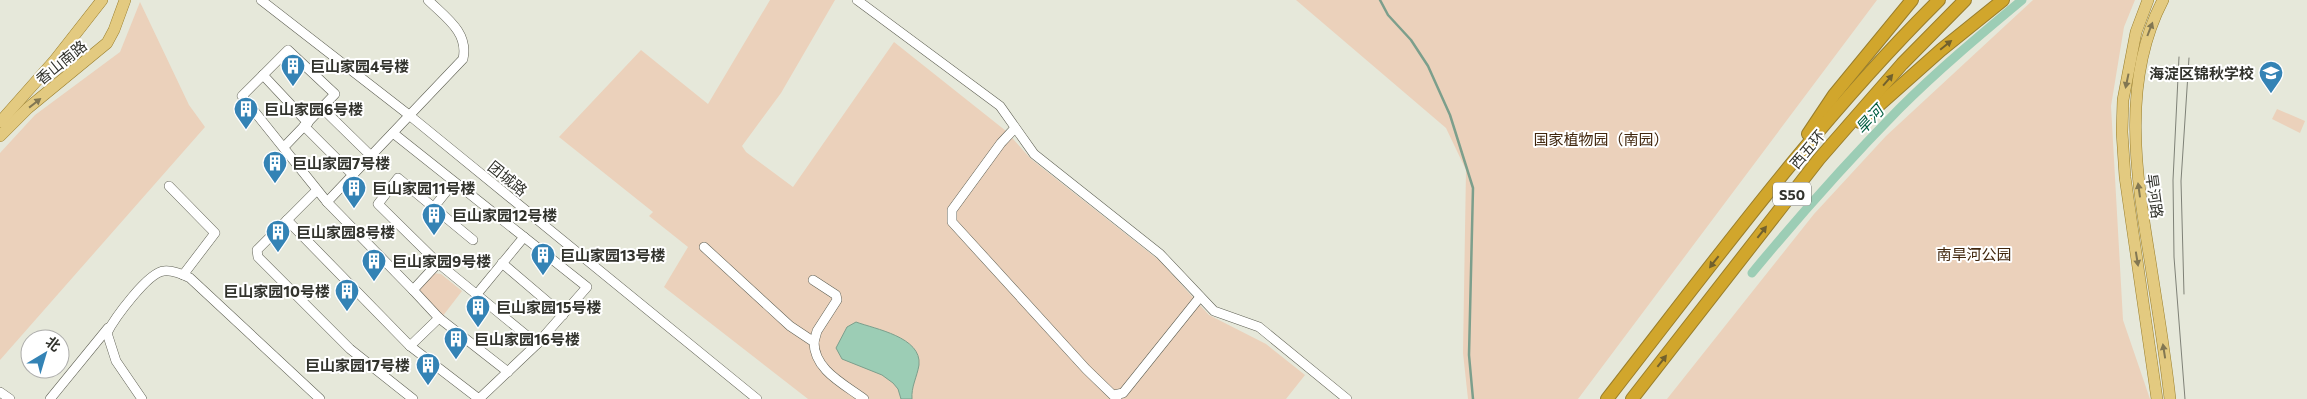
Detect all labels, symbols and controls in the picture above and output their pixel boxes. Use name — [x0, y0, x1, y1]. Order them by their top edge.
one-way arrow — [2146, 21, 2154, 36]
street label: 香山南路 — [32, 36, 90, 88]
one-way arrow — [1940, 40, 1953, 51]
building icon: 巨山家园4号楼 — [280, 53, 306, 87]
place label: 巨山家园4号楼 — [310, 57, 409, 75]
school or university icon: 海淀区锦秋学校 — [2258, 60, 2284, 94]
place label: 海淀区锦秋学校 — [2149, 64, 2254, 82]
one-way arrow — [2122, 73, 2130, 89]
one-way arrow — [1882, 74, 1893, 87]
building icon: 巨山家园6号楼 — [233, 96, 259, 130]
one-way arrow — [28, 97, 41, 108]
water label: 旱河 — [1851, 99, 1889, 137]
place label: 巨山家园6号楼 — [264, 100, 363, 118]
street label: 西五环 — [1786, 126, 1828, 172]
park label: 国家植物园（南园） — [1533, 130, 1669, 148]
building icon: 巨山家园7号楼 — [262, 150, 288, 184]
place label: 巨山家园7号楼 — [292, 154, 390, 172]
street label: 团城路 — [485, 157, 531, 199]
street label: 旱河路 — [2143, 172, 2167, 220]
building icon: 巨山家园11号楼 — [341, 175, 367, 209]
place label: 巨山家园11号楼 — [372, 179, 476, 197]
road number: S50 — [1773, 182, 1811, 205]
one-way arrow — [2135, 182, 2143, 198]
building icon: 巨山家园12号楼 — [421, 202, 447, 236]
place label: 巨山家园12号楼 — [452, 206, 557, 224]
building icon: 巨山家园8号楼 — [265, 219, 291, 253]
place label: 巨山家园8号楼 — [296, 223, 395, 241]
one-way arrow — [1756, 226, 1767, 239]
building icon: 巨山家园13号楼 — [530, 242, 556, 276]
park label: 南旱河公园 — [1936, 245, 2012, 263]
place label: 巨山家园13号楼 — [560, 246, 666, 264]
building icon: 巨山家园9号楼 — [361, 248, 387, 282]
place label: 巨山家园9号楼 — [392, 252, 491, 270]
one-way arrow — [2133, 252, 2141, 268]
one-way arrow — [1708, 256, 1719, 269]
building icon: 巨山家园10号楼 — [334, 278, 360, 312]
place label: 巨山家园10号楼 — [223, 282, 330, 300]
building icon: 巨山家园15号楼 — [465, 294, 491, 328]
place label: 巨山家园15号楼 — [496, 298, 602, 316]
building icon: 巨山家园16号楼 — [443, 326, 469, 360]
north arrow — [20, 329, 70, 379]
place label: 巨山家园16号楼 — [474, 330, 580, 348]
text: 北 — [43, 332, 64, 354]
one-way arrow — [2160, 342, 2168, 358]
building icon: 巨山家园17号楼 — [415, 352, 441, 386]
one-way arrow — [1656, 354, 1667, 367]
place label: 巨山家园17号楼 — [305, 356, 410, 374]

